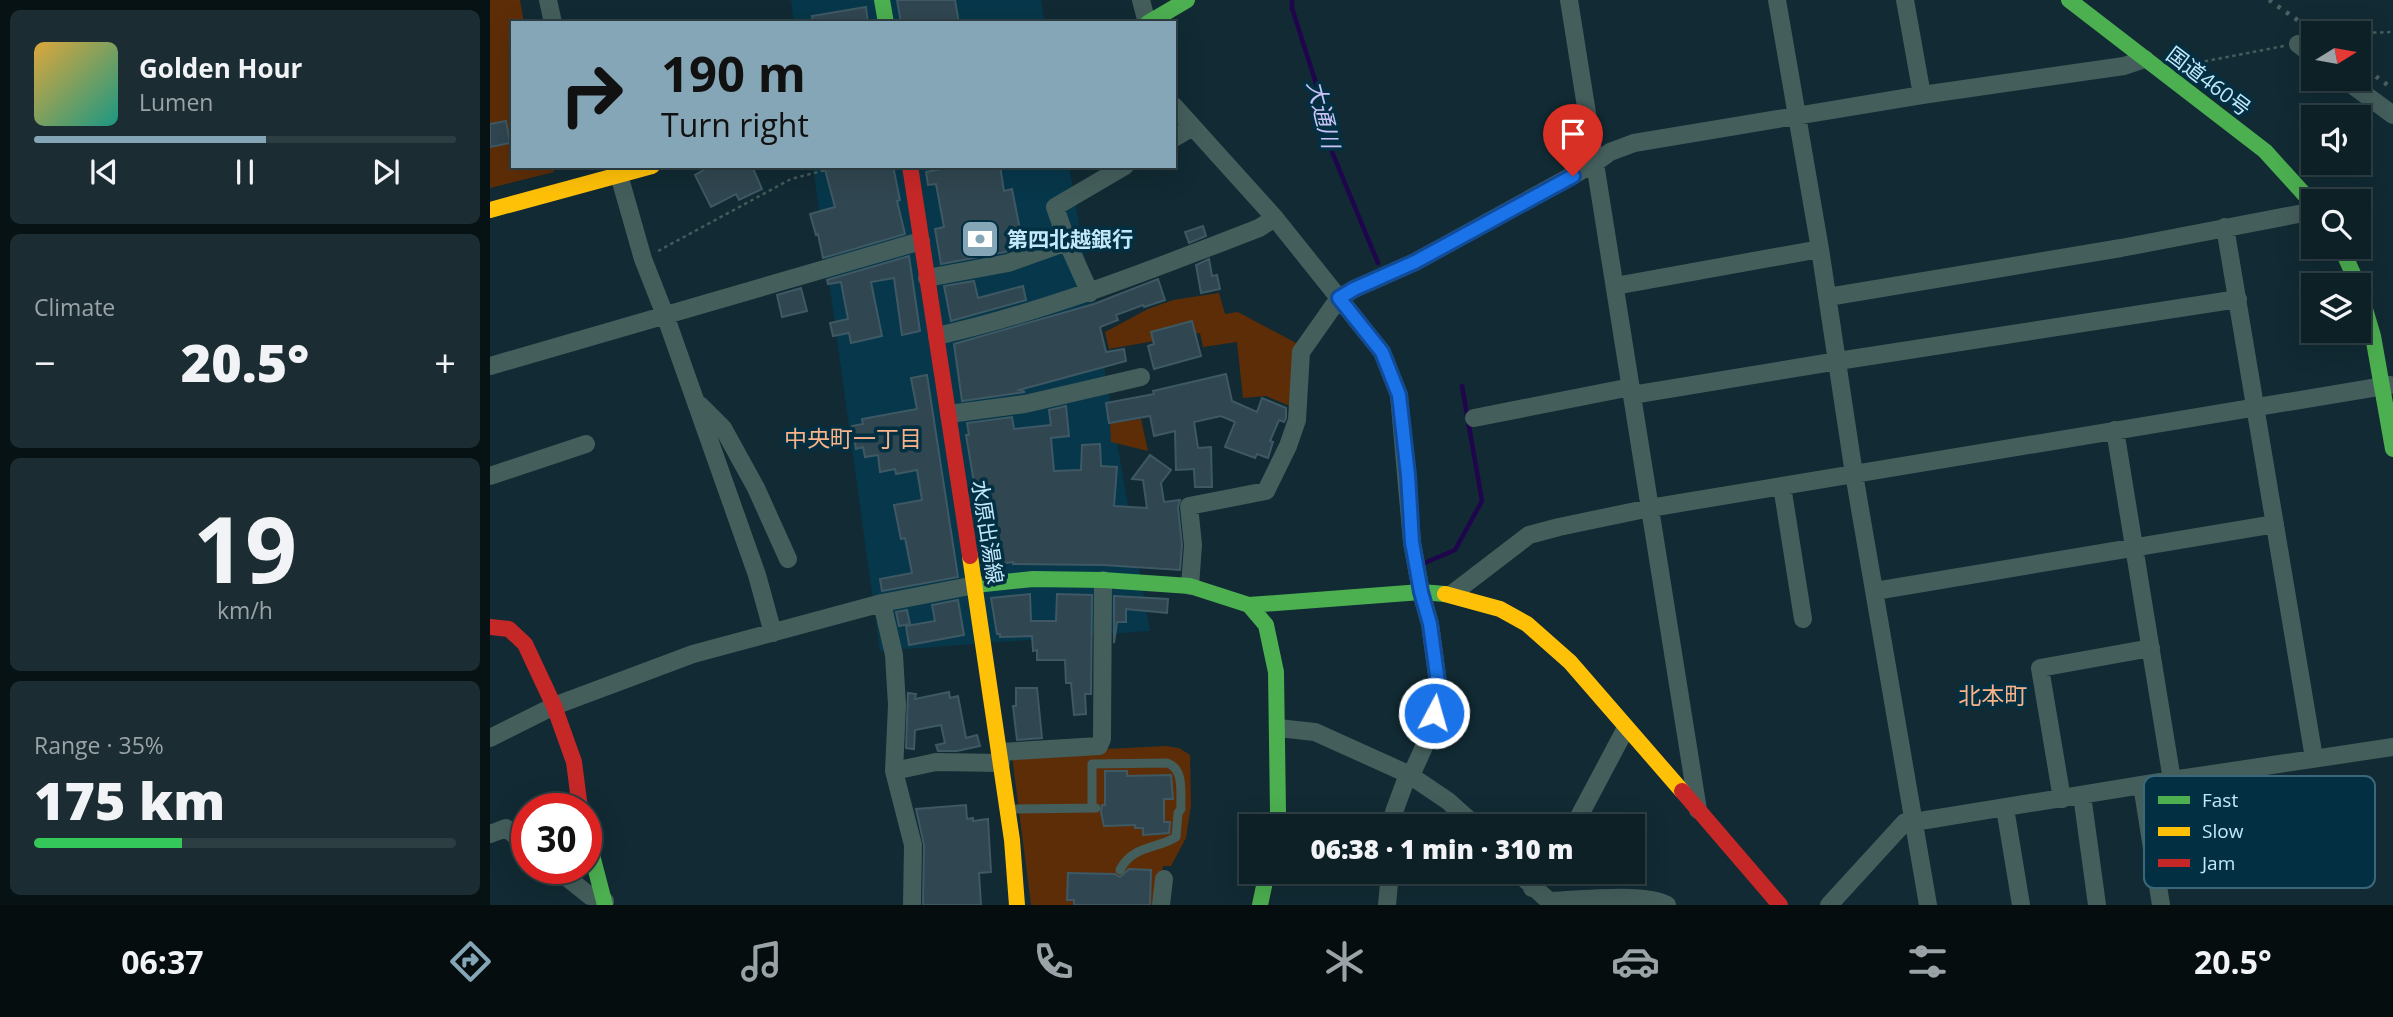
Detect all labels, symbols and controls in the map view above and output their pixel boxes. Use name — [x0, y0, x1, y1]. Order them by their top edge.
north arrow — [2301, 21, 2371, 91]
map controls — [2301, 21, 2371, 343]
text: 190 m — [661, 40, 806, 106]
street label: 国道460号 — [2161, 40, 2257, 122]
icon: right — [546, 49, 637, 140]
text: Golden Hour — [139, 50, 302, 86]
water label: 大通川 — [1300, 77, 1349, 154]
text: Lumen — [139, 86, 213, 118]
text: Turn right — [661, 103, 809, 146]
pin — [1543, 104, 1603, 176]
button: sound — [2301, 105, 2371, 175]
icon: arrive — [1554, 115, 1592, 153]
icon: previous — [85, 153, 123, 191]
icon: pause — [226, 153, 264, 191]
icon: next — [367, 153, 405, 191]
button: search — [2301, 189, 2371, 259]
bank icon: 第四北越銀行 — [959, 218, 1001, 260]
place label: 第四北越銀行 — [1007, 225, 1133, 253]
button: layers — [2301, 273, 2371, 343]
text: Climate — [34, 291, 115, 323]
text: 20.5° — [181, 326, 309, 397]
text: − — [34, 336, 56, 388]
text: + — [434, 336, 456, 388]
district label: 中央町一丁目 — [784, 422, 922, 454]
street label: 水原出湯線 — [966, 478, 1010, 586]
text: 19 — [193, 486, 297, 610]
text: km/h — [217, 594, 273, 626]
position arrow — [1397, 676, 1471, 750]
district label: 北本町 — [1959, 679, 2028, 711]
text: Range · 35% — [34, 729, 164, 761]
text: 175 km — [34, 764, 225, 835]
legend — [2144, 776, 2375, 888]
text: Fast — [2202, 787, 2238, 813]
speed limit sign: 30 — [511, 793, 602, 884]
text: Slow — [2202, 818, 2244, 844]
text: 06:38 · 1 min · 310 m — [1311, 831, 1573, 867]
text: Jam — [2200, 850, 2235, 876]
icon: directions — [446, 937, 495, 986]
icon: music — [737, 937, 786, 986]
icon: phone — [1029, 937, 1078, 986]
icon: climate — [1320, 937, 1369, 986]
icon: car — [1611, 937, 1660, 986]
icon: filters — [1903, 937, 1952, 986]
text: 06:37 — [121, 940, 203, 983]
text: 20.5° — [2194, 940, 2272, 983]

